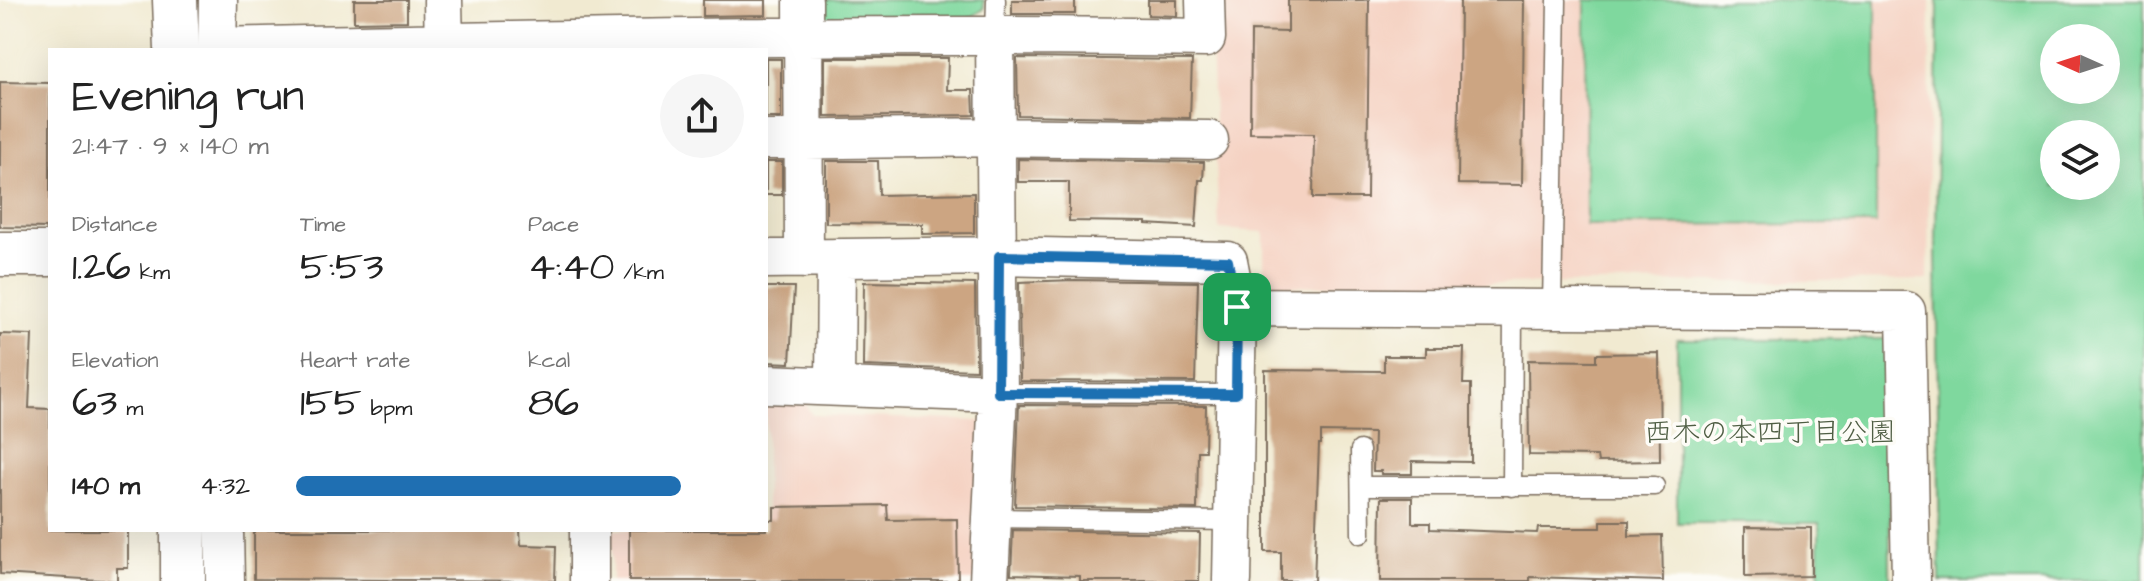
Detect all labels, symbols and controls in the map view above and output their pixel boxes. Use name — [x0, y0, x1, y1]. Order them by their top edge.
north arrow — [2040, 24, 2120, 104]
map controls — [2040, 24, 2120, 200]
text: Evening run — [72, 67, 304, 128]
button: share — [660, 74, 744, 158]
button: layers — [2040, 120, 2120, 200]
text: 21:47 · 9 × 140 m — [72, 128, 269, 164]
text: Distance — [72, 209, 158, 240]
text: Time — [300, 209, 346, 240]
text: Pace — [528, 209, 579, 240]
text: 1.26 — [72, 240, 131, 295]
text: 5:53 — [300, 240, 384, 295]
text: 4:40 — [528, 240, 614, 295]
text: km — [131, 257, 170, 288]
text: /km — [614, 257, 664, 288]
pin — [1203, 273, 1271, 341]
icon: arrive — [1215, 285, 1259, 329]
text: Elevation — [72, 345, 159, 376]
text: Heart rate — [300, 345, 410, 376]
text: kcal — [528, 345, 570, 376]
text: 63 — [72, 376, 117, 431]
text: 155 — [300, 376, 362, 431]
text: 86 — [528, 376, 579, 431]
text: m — [117, 393, 143, 424]
text: bpm — [362, 393, 412, 424]
park label: 西木の本四丁目公園 — [1644, 413, 1896, 452]
text: 140 m — [72, 468, 140, 504]
text: 4:32 — [200, 468, 250, 504]

